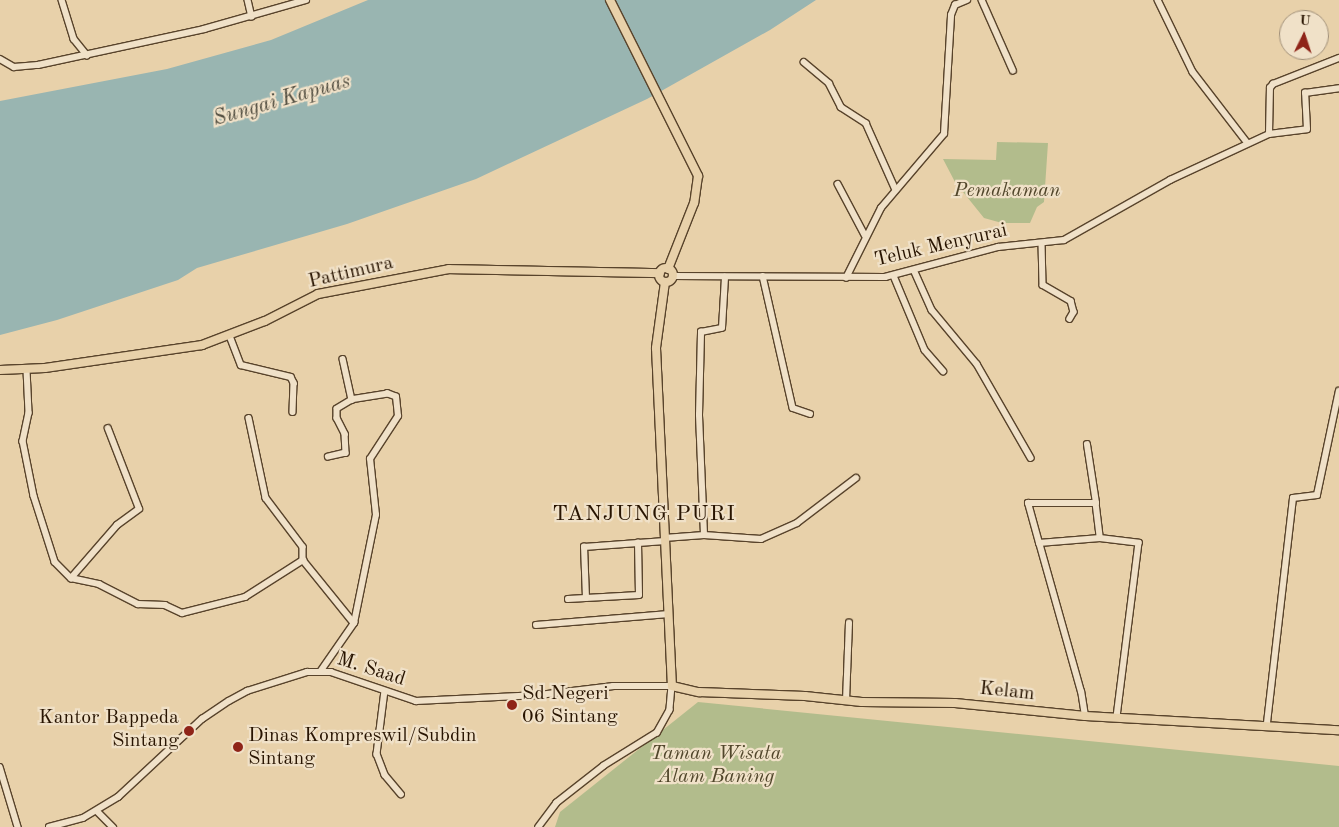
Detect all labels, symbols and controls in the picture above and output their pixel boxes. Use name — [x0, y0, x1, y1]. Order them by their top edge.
north arrow — [1279, 10, 1329, 60]
text: U — [1299, 14, 1311, 28]
water label: Sungai Kapuas — [210, 69, 354, 133]
park label: Pemakaman — [954, 179, 1060, 203]
street label: Teluk Menyurai — [872, 219, 1010, 273]
street label: Pattimura — [306, 252, 396, 294]
district label: TANJUNG PURI — [551, 502, 737, 528]
street label: M. Saad — [334, 648, 408, 692]
street label: Kelam — [978, 677, 1036, 707]
place label: Sd Negeri 06 Sintang — [522, 682, 618, 729]
marker: Sd Negeri 06 Sintang — [506, 699, 518, 711]
place label: Kantor Bappeda Sintang — [39, 707, 179, 754]
place label: Dinas Kompreswil/Subdin Sintang — [248, 724, 477, 771]
marker: Kantor Bappeda Sintang — [183, 725, 195, 737]
marker: Dinas Kompreswil/Subdin Sintang — [232, 741, 244, 753]
park label: Taman Wisata Alam Baning — [651, 742, 781, 789]

